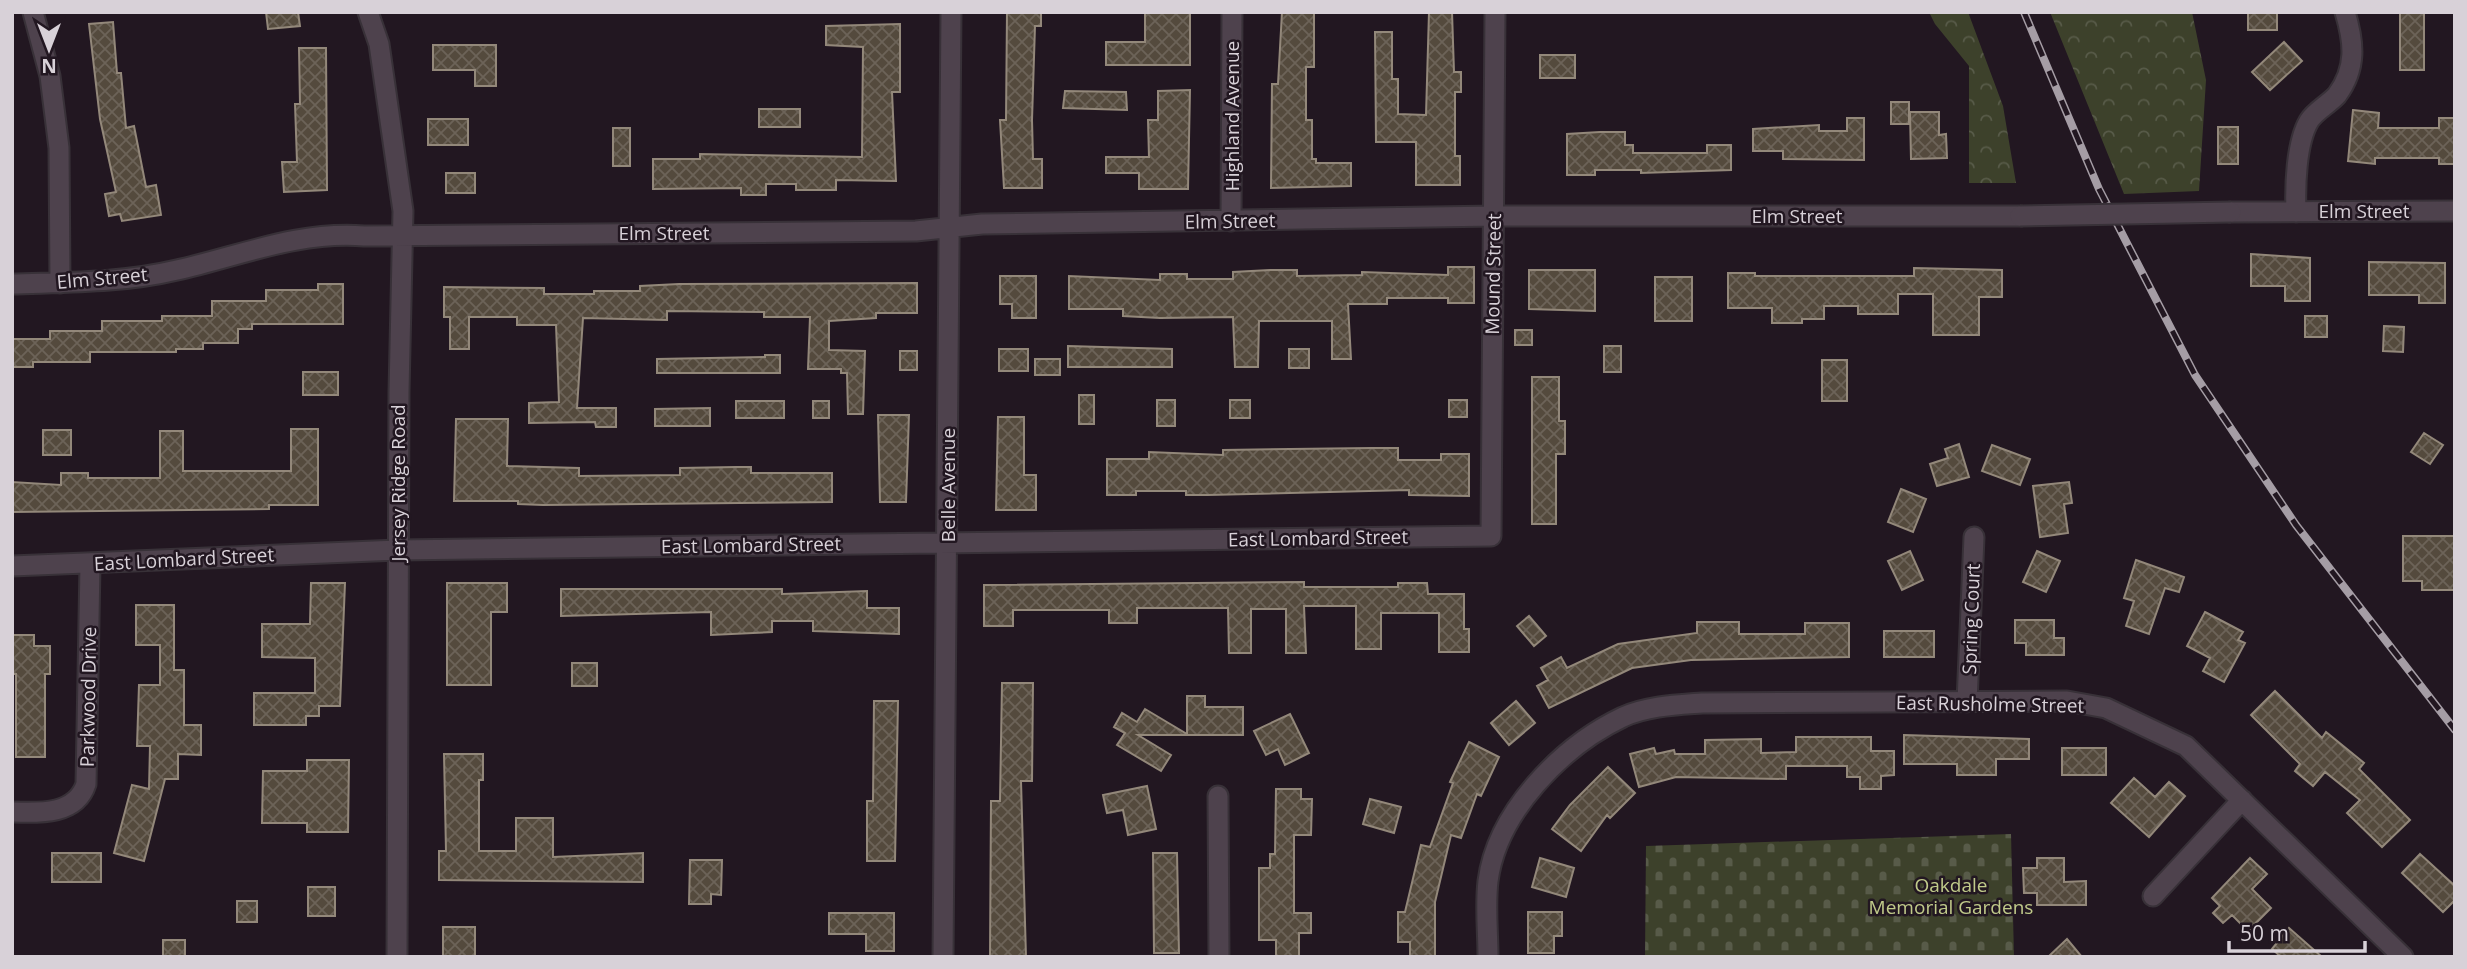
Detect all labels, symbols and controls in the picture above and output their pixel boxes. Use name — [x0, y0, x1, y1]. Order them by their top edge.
north arrow — [14, 14, 84, 84]
street label: Highland Avenue — [1219, 41, 1245, 191]
text: N — [41, 53, 57, 79]
street label: Elm Street — [2319, 198, 2410, 224]
street label: Elm Street — [1752, 203, 1843, 229]
street label: Elm Street — [1184, 207, 1276, 235]
street label: Mound Street — [1479, 213, 1507, 335]
street label: Elm Street — [619, 220, 710, 246]
street label: Elm Street — [56, 261, 149, 295]
street label: Jersey Ridge Road — [385, 404, 411, 564]
street label: Belle Avenue — [935, 428, 961, 542]
street label: East Lombard Street — [1228, 523, 1409, 553]
street label: East Lombard Street — [661, 530, 842, 560]
street label: East Lombard Street — [93, 541, 275, 577]
street label: Spring Court — [1956, 563, 1986, 675]
street label: Parkwood Drive — [74, 627, 102, 767]
street label: East Rusholme Street — [1896, 689, 2085, 719]
park label: Oakdale Memorial Gardens — [1869, 872, 2033, 920]
scale bar — [2229, 909, 2366, 953]
text: 50 m — [2240, 919, 2289, 947]

